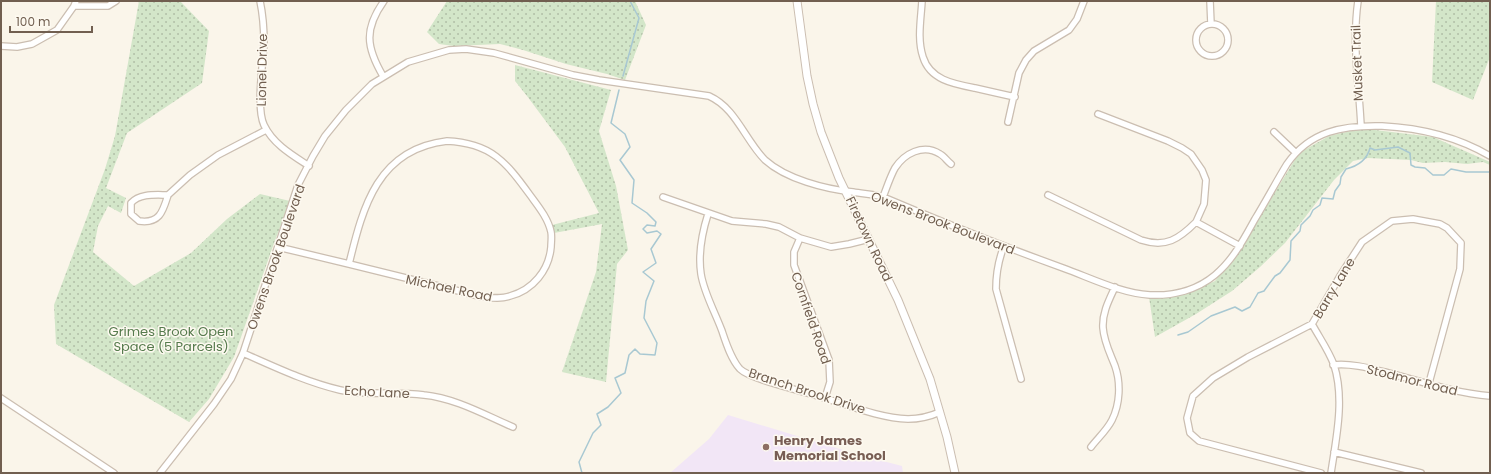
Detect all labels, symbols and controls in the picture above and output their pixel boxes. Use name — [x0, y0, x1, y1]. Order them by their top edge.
scale bar — [10, 8, 92, 34]
text: 100 m — [16, 13, 50, 30]
street label: Musket Trail — [1346, 25, 1368, 101]
street label: Lionel Drive — [252, 33, 272, 107]
street label: Owens Brook Boulevard — [242, 182, 310, 332]
street label: Owens Brook Boulevard — [868, 187, 1018, 259]
street label: Firetown Road — [841, 193, 897, 285]
street label: Barry Lane — [1308, 254, 1360, 322]
street label: Cornfield Road — [786, 269, 836, 367]
street label: Michael Road — [404, 270, 494, 306]
park label: Grimes Brook Open Space (5 Parcels) — [109, 322, 233, 356]
street label: Stodmor Road — [1364, 359, 1460, 401]
street label: Branch Brook Drive — [746, 363, 868, 419]
street label: Echo Lane — [344, 381, 410, 403]
place label: Henry James Memorial School — [774, 431, 886, 465]
marker: Henry James Memorial School — [761, 442, 771, 452]

